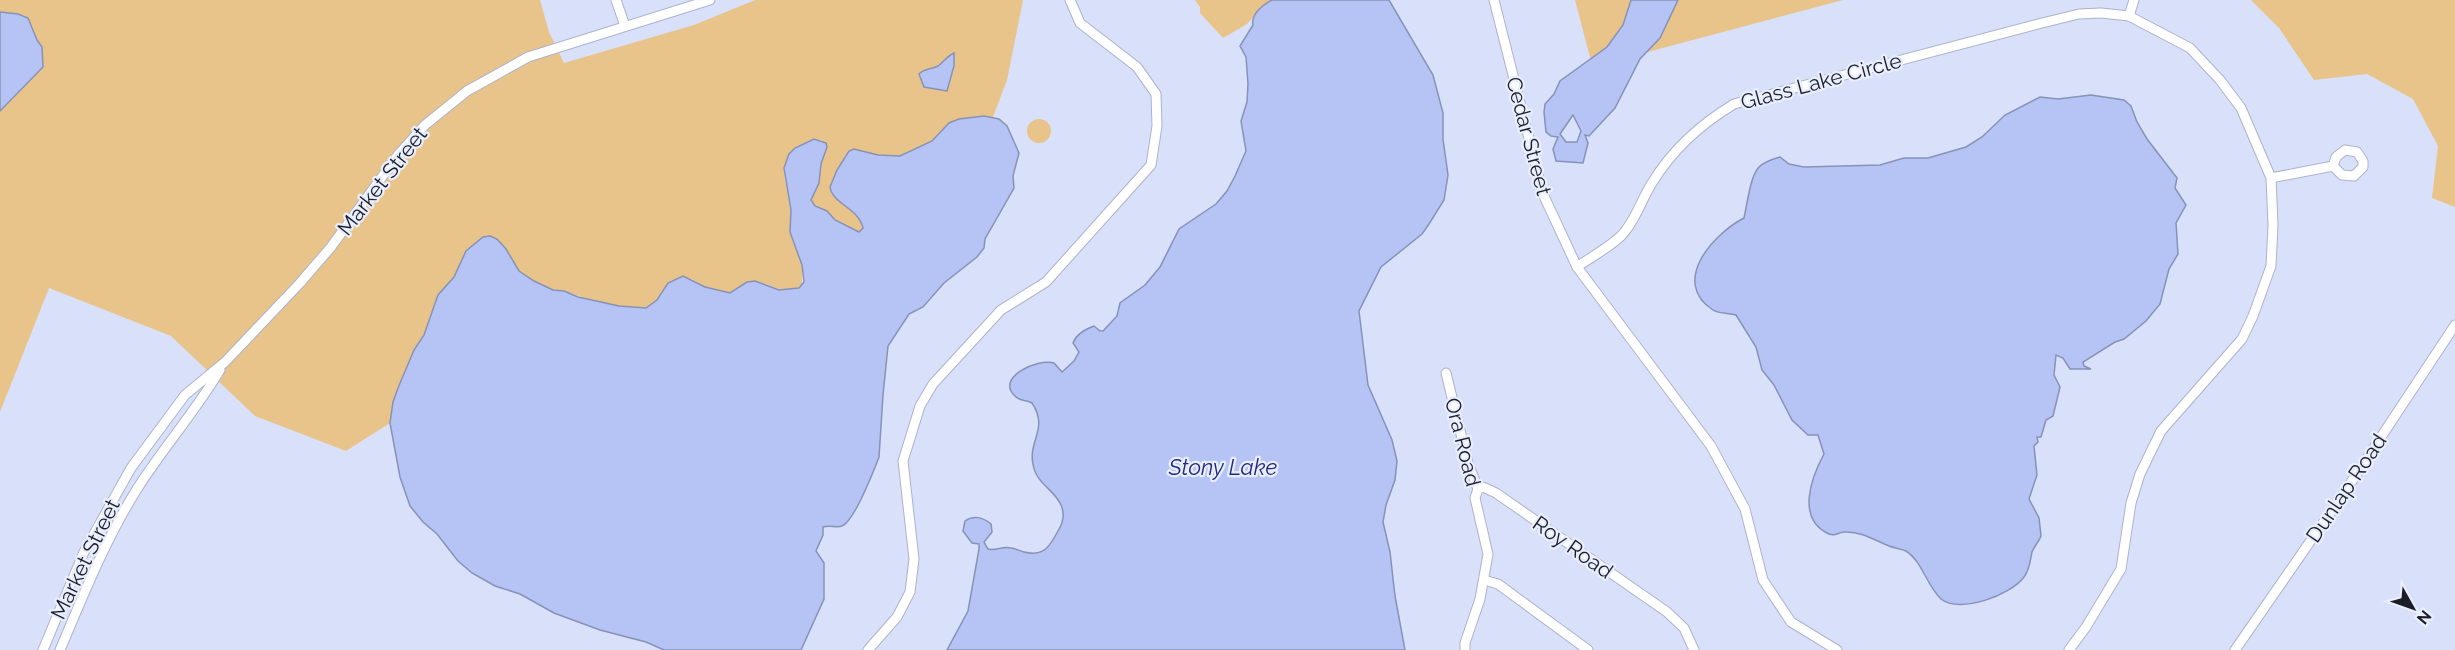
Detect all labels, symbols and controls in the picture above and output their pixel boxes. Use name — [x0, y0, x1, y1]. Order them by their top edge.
street label: Glass Lake Circle — [1738, 48, 1904, 114]
street label: Cedar Street — [1501, 74, 1557, 198]
street label: Market Street — [332, 122, 432, 240]
street label: Ora Road — [1440, 395, 1486, 489]
street label: Dunlap Road — [2301, 429, 2391, 547]
water label: Stony Lake — [1168, 454, 1277, 480]
street label: Market Street — [45, 495, 125, 623]
street label: Roy Road — [1528, 510, 1618, 584]
north arrow — [2383, 578, 2443, 638]
text: N — [2413, 607, 2435, 628]

